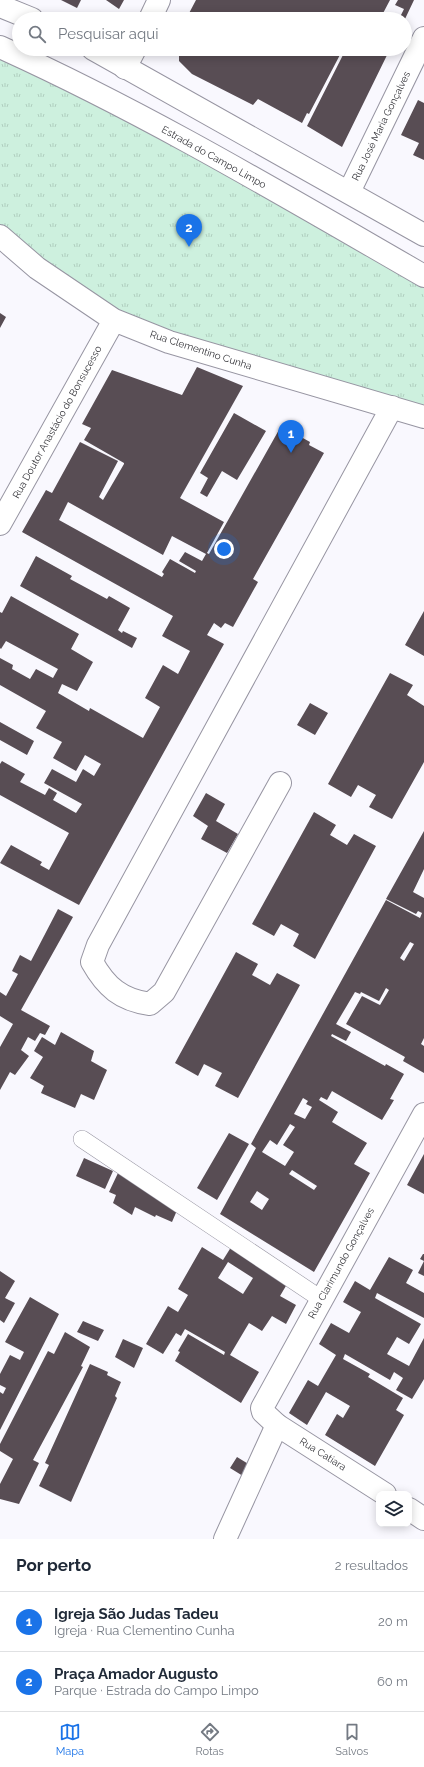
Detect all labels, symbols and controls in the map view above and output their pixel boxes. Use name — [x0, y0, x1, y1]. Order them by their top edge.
search box — [12, 12, 412, 56]
icon: search — [26, 23, 48, 45]
text: Pesquisar aqui — [58, 25, 158, 43]
street label: Rua José Maria Gonçalves — [350, 69, 412, 182]
street label: Estrada do Campo Limpo — [160, 124, 268, 190]
pin: 2 — [176, 214, 202, 247]
street label: Rua Clementino Cunha — [149, 328, 253, 372]
street label: Rua Doutor Anastácio do Bonsucesso — [10, 344, 104, 500]
pin: 1 — [278, 420, 304, 453]
your location — [214, 539, 234, 559]
street label: Rua Clarimundo Gonçalves — [306, 1205, 376, 1320]
street label: Rua Catiara — [298, 1435, 348, 1473]
map controls — [376, 1491, 412, 1527]
button: layers — [376, 1491, 412, 1527]
text: Por perto — [16, 1555, 91, 1575]
text: 2 resultados — [335, 1558, 408, 1573]
text: Igreja São Judas Tadeu — [54, 1605, 218, 1623]
text: 1 — [26, 1614, 32, 1629]
text: 20 m — [378, 1614, 408, 1629]
text: Igreja · Rua Clementino Cunha — [54, 1623, 235, 1638]
text: Praça Amador Augusto — [54, 1665, 218, 1683]
text: 2 — [25, 1674, 33, 1689]
text: 60 m — [377, 1674, 408, 1689]
text: Parque · Estrada do Campo Limpo — [54, 1683, 259, 1698]
tab: Mapa — [56, 1721, 84, 1758]
tab: Rotas — [195, 1721, 224, 1758]
tab: Salvos — [335, 1721, 368, 1758]

